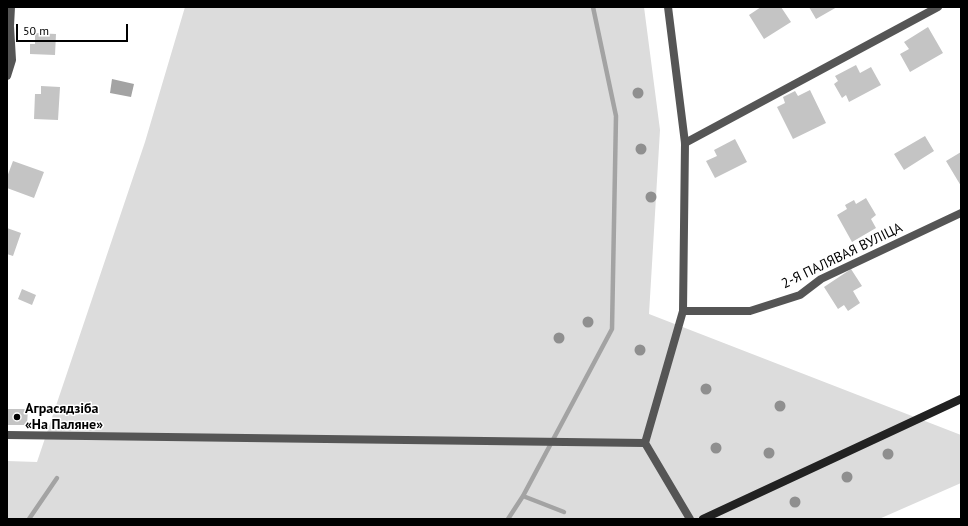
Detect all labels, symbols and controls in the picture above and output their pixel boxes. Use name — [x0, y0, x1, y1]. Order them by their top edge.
scale bar — [18, 16, 130, 42]
text: 50 m — [23, 23, 49, 38]
street label: 2-Я ПАЛЯВАЯ ВУЛІЦА — [779, 219, 905, 293]
place label: Аграсядзіба «На Паляне» — [25, 401, 103, 434]
marker: Аграсядзіба «На Паляне» — [12, 412, 22, 422]

